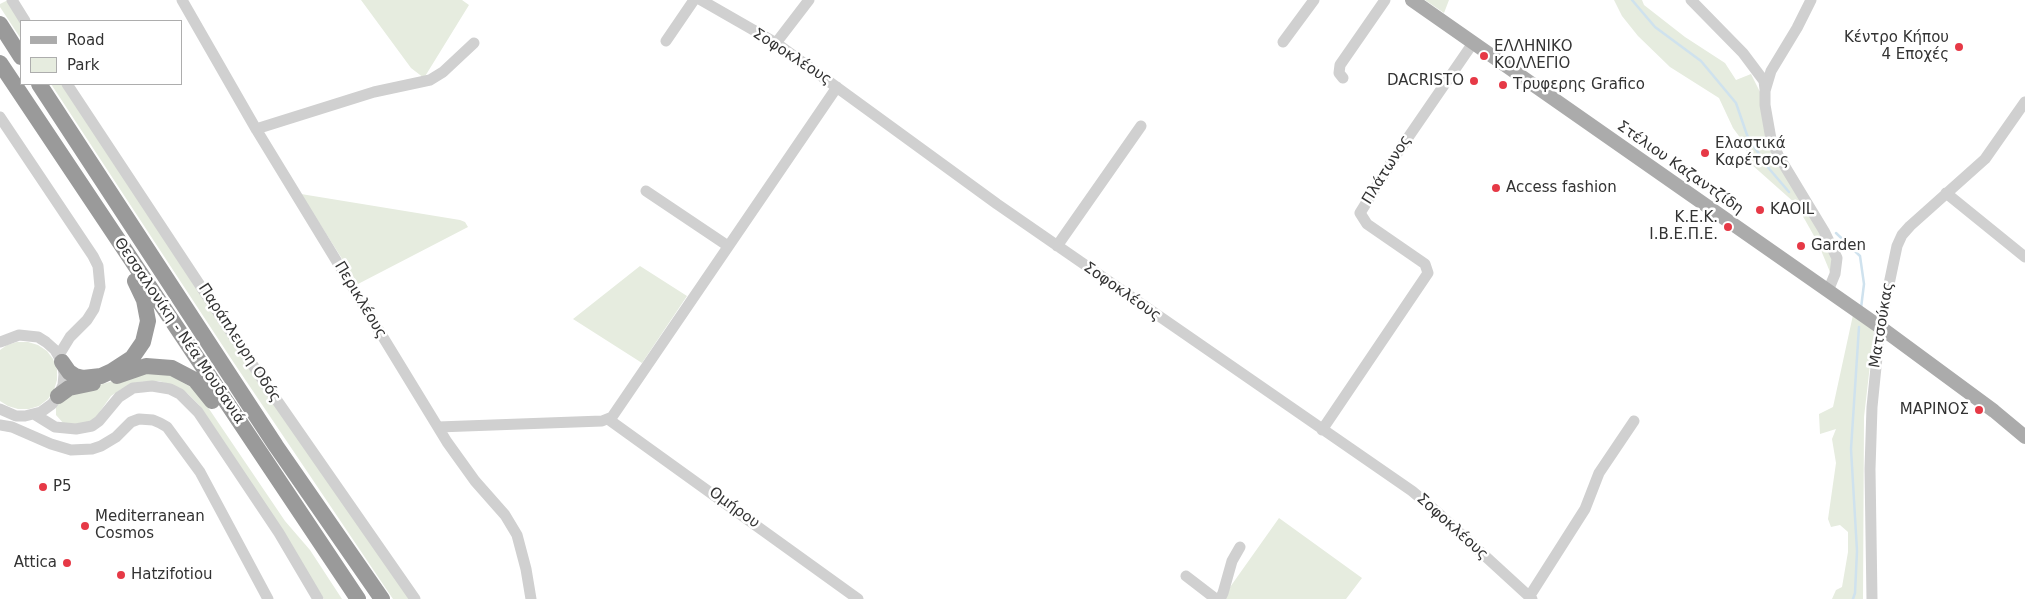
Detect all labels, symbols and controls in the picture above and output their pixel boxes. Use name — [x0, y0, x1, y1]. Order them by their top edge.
legend — [20, 20, 182, 85]
street label: Σοφοκλέους — [749, 25, 835, 89]
place label: Κέντρο Κήπου 4 Εποχές — [1844, 29, 1949, 64]
text: Road — [67, 31, 105, 49]
place label: ΕΛΛΗΝΙΚΟ ΚΟΛΛΕΓΙΟ — [1494, 38, 1573, 73]
marker: Κέντρο Κήπου 4 Εποχές — [1953, 41, 1965, 53]
marker: ΕΛΛΗΝΙΚΟ ΚΟΛΛΕΓΙΟ — [1478, 50, 1490, 62]
text: Park — [67, 56, 99, 74]
place label: DACRISTO — [1387, 72, 1464, 90]
marker: DACRISTO — [1468, 75, 1480, 87]
place label: Τρυφερης Grafico — [1513, 76, 1645, 94]
marker: Τρυφερης Grafico — [1497, 79, 1509, 91]
street label: Στέλιου Καζαντζίδη — [1613, 118, 1747, 218]
street label: Πλάτωνος — [1359, 132, 1415, 208]
place label: Ελαστικά Καρέτσος — [1715, 135, 1789, 170]
marker: Ελαστικά Καρέτσος — [1699, 147, 1711, 159]
place label: Access fashion — [1506, 179, 1617, 197]
marker: Access fashion — [1490, 182, 1502, 194]
place label: KAOIL — [1770, 201, 1814, 219]
marker: KAOIL — [1754, 204, 1766, 216]
place label: Κ.Ε.Κ. Ι.Β.Ε.Π.Ε. — [1649, 209, 1718, 244]
marker: Κ.Ε.Κ. Ι.Β.Ε.Π.Ε. — [1722, 221, 1734, 233]
street label: Θεσσαλονίκη - Νέα Μουδανιά — [110, 234, 248, 428]
place label: Garden — [1811, 237, 1866, 255]
marker: Garden — [1795, 240, 1807, 252]
street label: Περικλέους — [330, 258, 390, 342]
street label: Σοφοκλέους — [1080, 259, 1164, 325]
street label: Παράπλευρη Οδός — [194, 280, 284, 406]
street label: Ματσούκας — [1866, 281, 1898, 369]
place label: ΜΑΡΙΝΟΣ — [1900, 401, 1969, 419]
marker: ΜΑΡΙΝΟΣ — [1973, 404, 1985, 416]
place label: P5 — [53, 478, 72, 496]
marker: P5 — [37, 481, 49, 493]
street label: Ομήρου — [705, 484, 763, 532]
street label: Σοφοκλέους — [1412, 490, 1492, 564]
place label: Mediterranean Cosmos — [95, 508, 205, 543]
marker: Mediterranean Cosmos — [79, 520, 91, 532]
place label: Attica — [14, 554, 57, 572]
marker: Attica — [61, 557, 73, 569]
place label: Hatzifotiou — [131, 566, 213, 584]
marker: Hatzifotiou — [115, 569, 127, 581]

